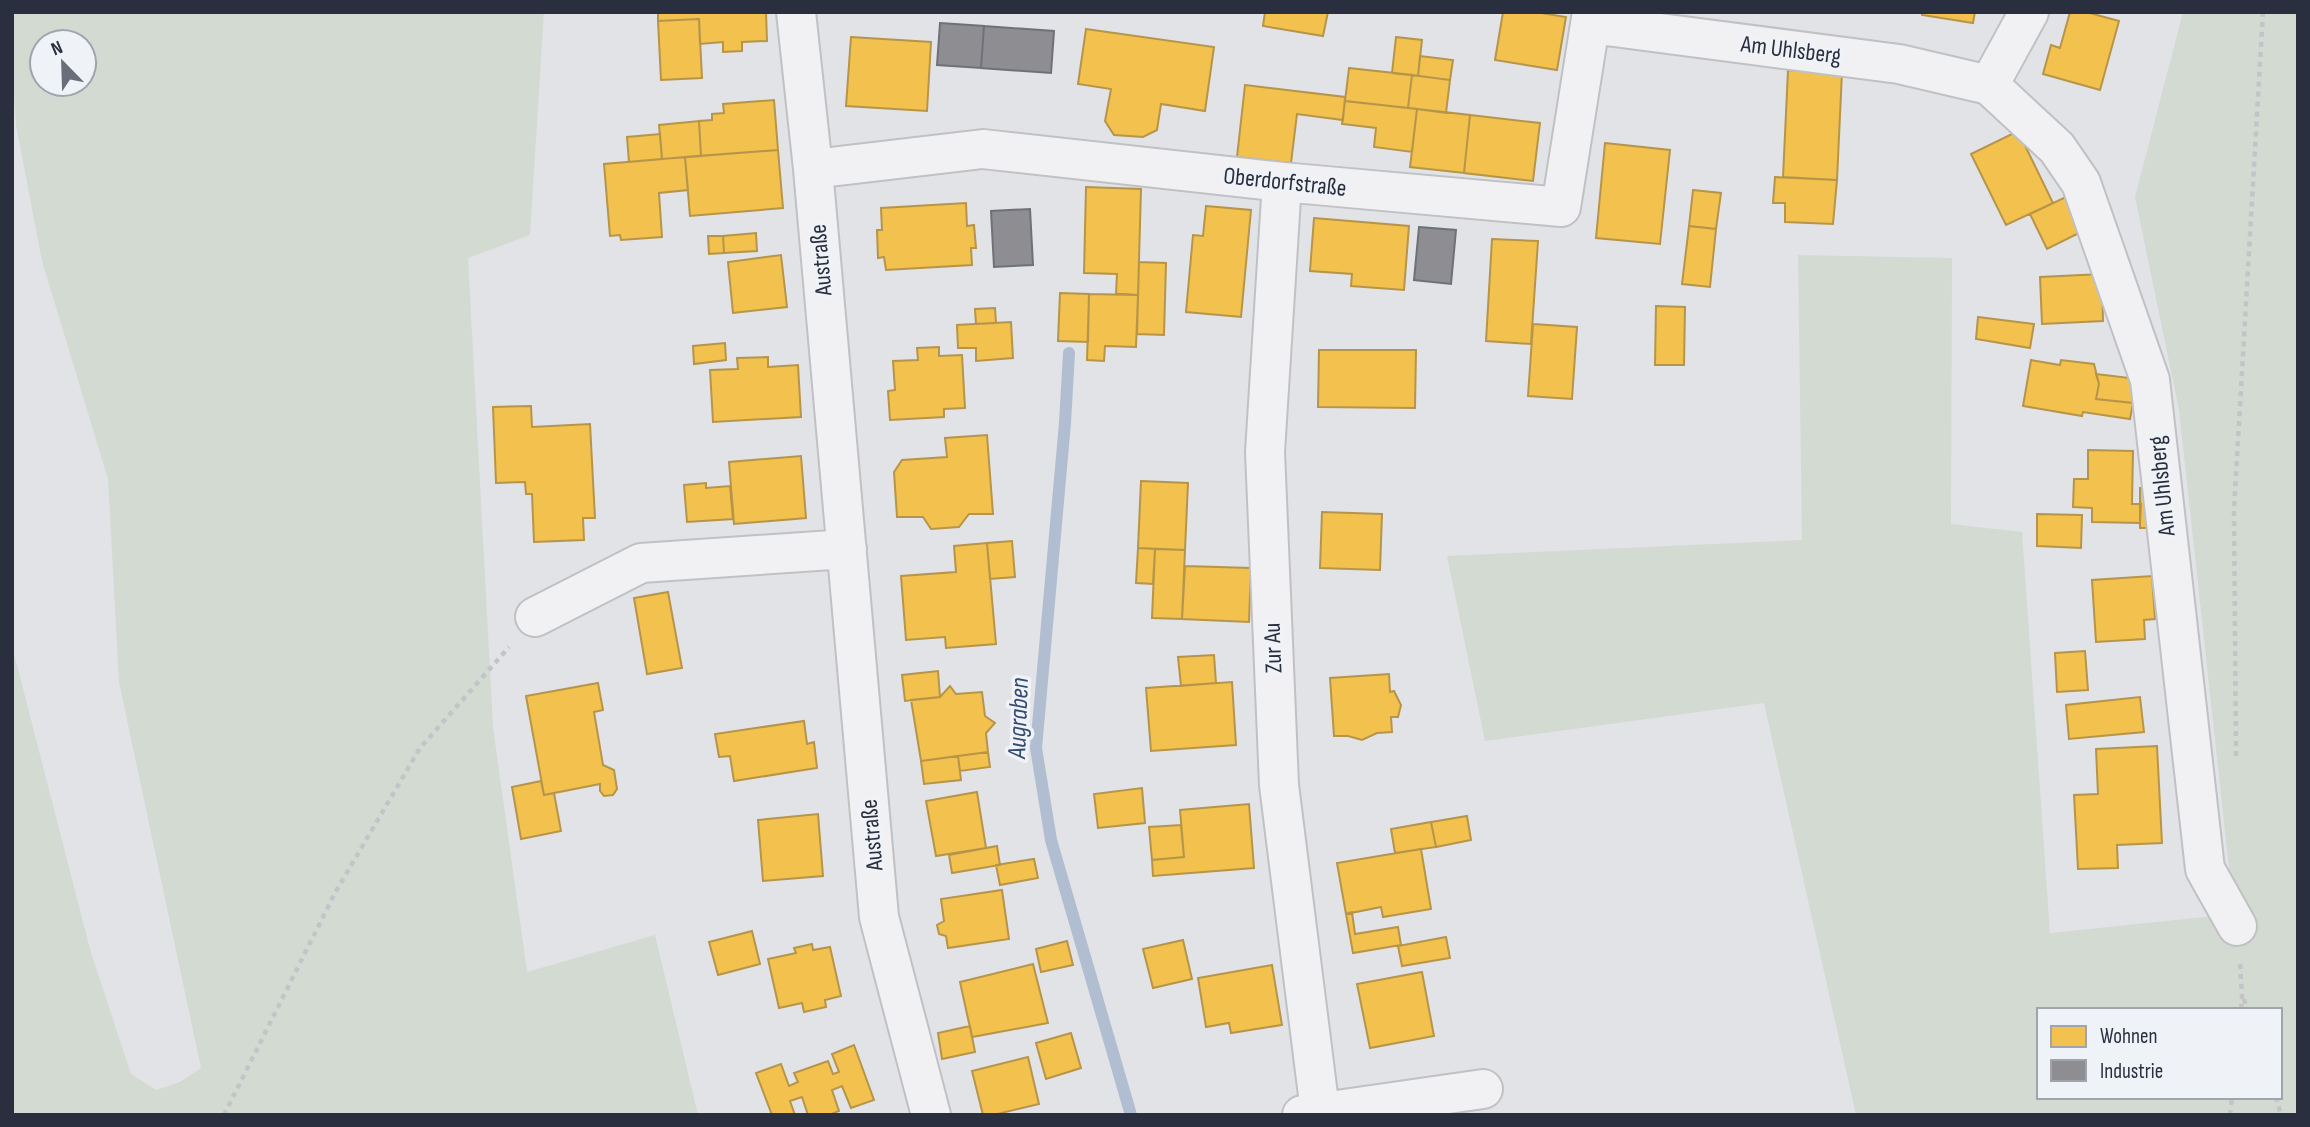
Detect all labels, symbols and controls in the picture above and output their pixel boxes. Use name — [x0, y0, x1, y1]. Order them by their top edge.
north arrow — [28, 28, 98, 98]
street label: Am Uhlsberg — [1738, 29, 1843, 71]
text: N — [48, 36, 66, 61]
street label: Oberdorfstraße — [1222, 161, 1348, 203]
street label: Austraße — [803, 223, 839, 298]
street label: Am Uhlsberg — [2142, 434, 2182, 539]
street label: Zur Au — [1258, 622, 1288, 674]
water label: Augraben — [1002, 677, 1036, 760]
street label: Austraße — [854, 798, 890, 873]
legend — [2037, 1008, 2282, 1099]
text: Wohnen — [2100, 1024, 2157, 1049]
text: Industrie — [2100, 1059, 2163, 1084]

